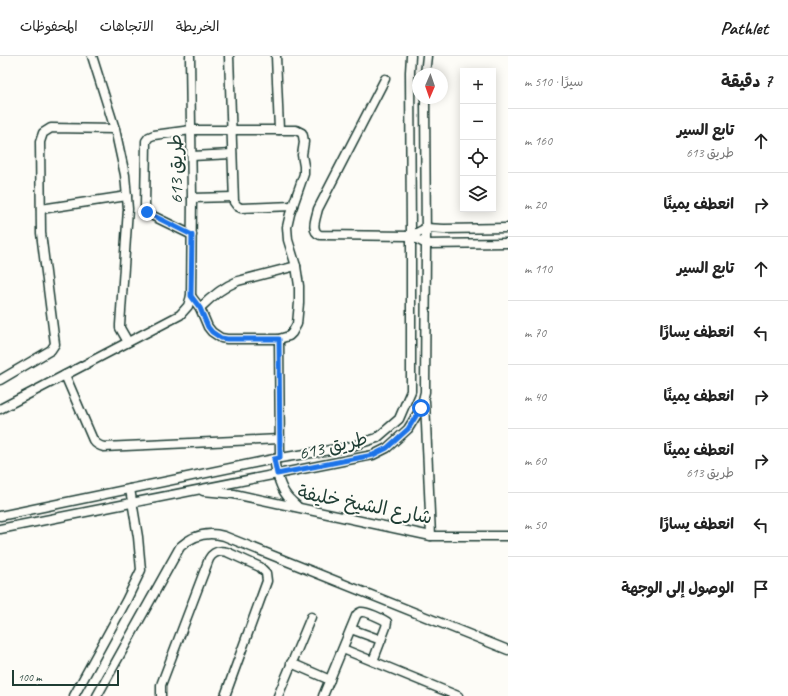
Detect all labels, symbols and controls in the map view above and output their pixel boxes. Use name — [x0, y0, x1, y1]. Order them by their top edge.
text: Pathlet — [720, 16, 768, 40]
text: المحفوظات — [20, 18, 78, 35]
text: الاتجاهات — [100, 18, 154, 35]
text: الخريطة — [176, 18, 219, 35]
north arrow — [412, 68, 448, 104]
map controls — [460, 68, 496, 212]
button: + — [460, 68, 496, 104]
text: 7 دقيقة — [721, 71, 772, 92]
text: سيرًا · 510 m — [524, 74, 583, 90]
button: − — [460, 104, 496, 140]
text: تابع السير — [677, 121, 734, 140]
icon: ahead — [750, 130, 772, 152]
text: 160 m — [524, 133, 552, 149]
street label: طريق 613 — [163, 134, 189, 204]
button: locate — [460, 140, 496, 176]
text: طريق 613 — [686, 145, 734, 161]
button: layers — [460, 176, 496, 212]
icon: right — [750, 194, 772, 216]
text: انعطف يمينًا — [663, 195, 734, 214]
text: 20 m — [524, 197, 546, 213]
route end — [138, 203, 156, 221]
icon: ahead — [750, 258, 772, 280]
text: تابع السير — [677, 259, 734, 278]
text: 110 m — [524, 261, 552, 277]
icon: left — [750, 322, 772, 344]
text: انعطف يسارًا — [659, 323, 734, 342]
text: 70 m — [524, 325, 546, 341]
icon: right — [750, 386, 772, 408]
text: انعطف يمينًا — [663, 387, 734, 406]
text: 40 m — [524, 389, 546, 405]
route start — [412, 399, 430, 417]
street label: طريق 613 — [296, 426, 370, 466]
text: انعطف يمينًا — [663, 441, 734, 460]
icon: right — [750, 450, 772, 472]
text: 60 m — [524, 453, 546, 469]
text: طريق 613 — [686, 465, 734, 481]
street label: شارع الشيخ خليفة — [296, 480, 434, 531]
icon: left — [750, 514, 772, 536]
text: انعطف يسارًا — [659, 515, 734, 534]
text: 50 m — [524, 517, 546, 533]
icon: arrive — [750, 578, 772, 600]
text: الوصول إلى الوجهة — [621, 579, 734, 598]
scale bar — [12, 668, 119, 687]
text: 100 m — [18, 670, 42, 684]

